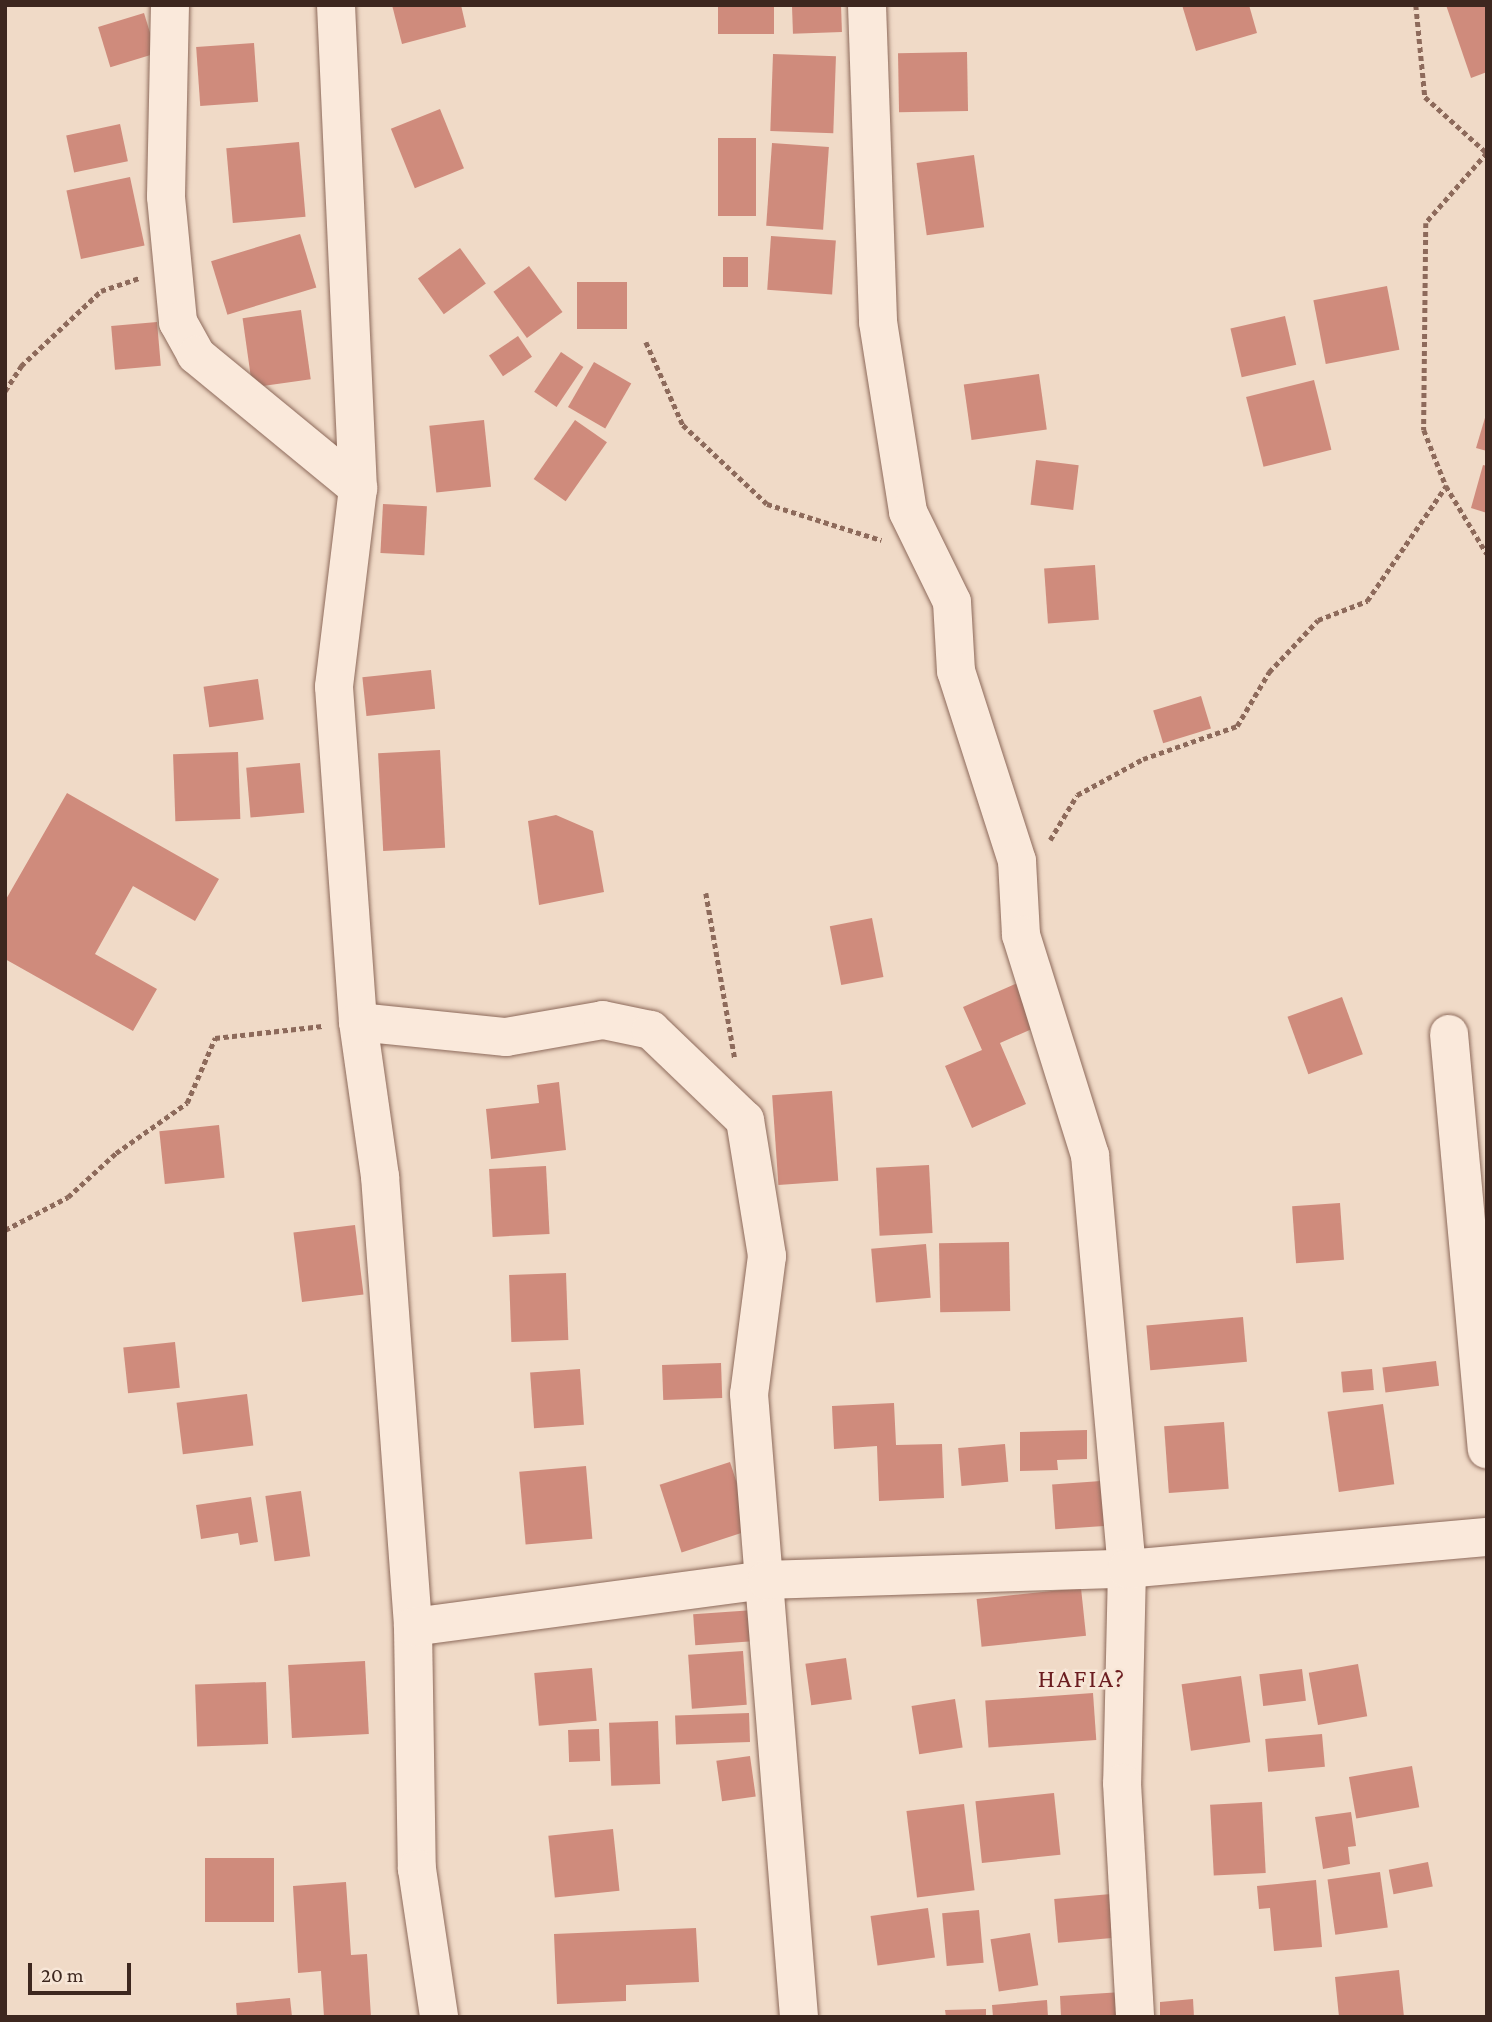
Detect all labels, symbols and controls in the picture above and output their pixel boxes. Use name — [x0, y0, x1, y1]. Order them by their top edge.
district label: HAFIA? — [1039, 1663, 1125, 1695]
scale bar — [32, 1948, 135, 1992]
text: 20 m — [41, 1963, 84, 1987]

